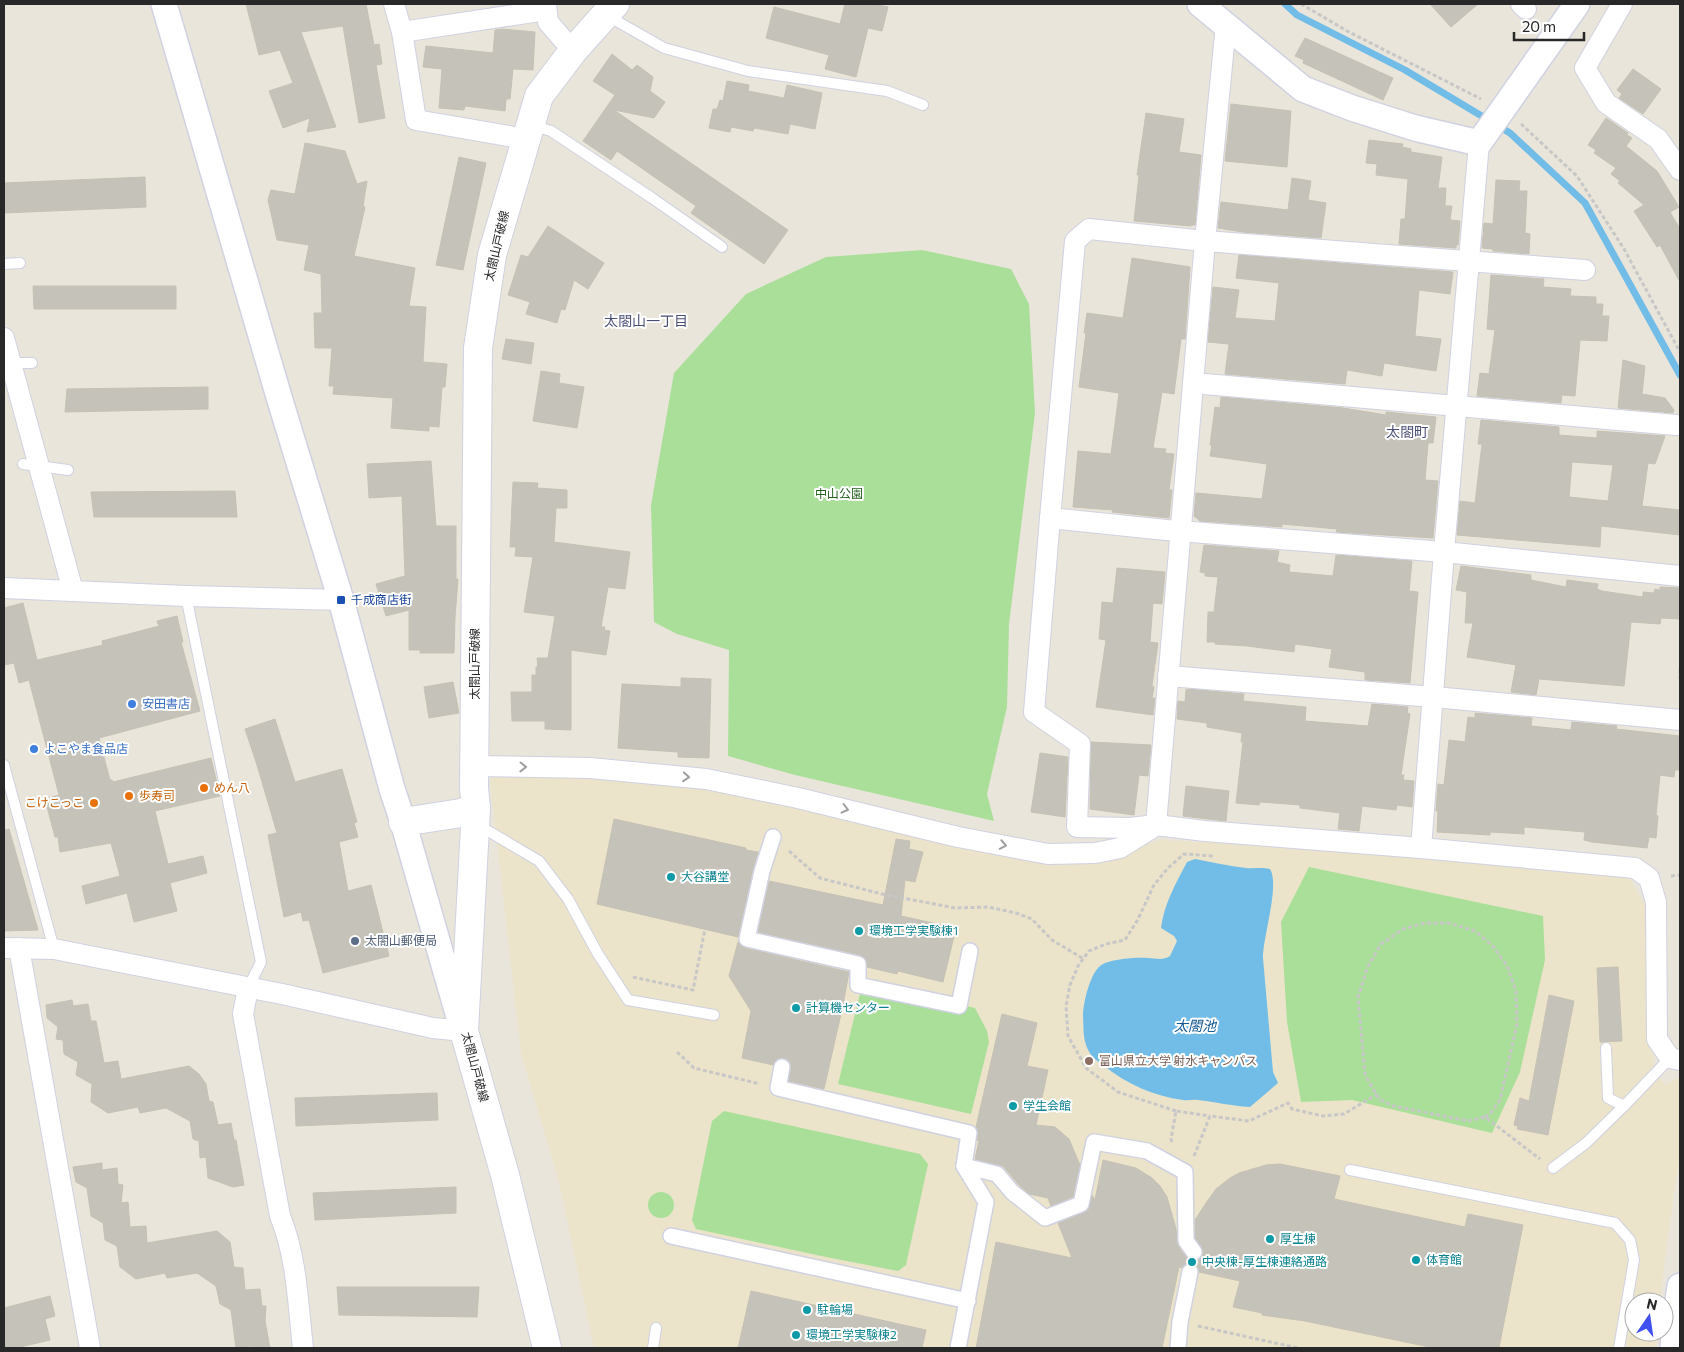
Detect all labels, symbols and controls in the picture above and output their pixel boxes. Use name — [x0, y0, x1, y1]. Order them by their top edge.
scale bar — [1514, 10, 1584, 42]
text: 20 m — [1522, 17, 1556, 35]
street label: 太閤山戸破線 — [481, 209, 511, 282]
district label: 太閤山一丁目 — [604, 312, 688, 329]
district label: 太閤町 — [1386, 423, 1428, 440]
park label: 中山公園 — [815, 486, 863, 500]
place label: 千成商店街 — [351, 592, 411, 606]
marker: 千成商店街 — [335, 594, 347, 606]
street label: 太閤山戸破線 — [467, 628, 481, 700]
place label: 安田書店 — [142, 696, 190, 710]
marker: 安田書店 — [126, 698, 138, 710]
place label: よこやま食品店 — [44, 741, 128, 755]
marker: よこやま食品店 — [28, 743, 40, 755]
one-way arrow — [520, 761, 528, 772]
one-way arrow — [682, 771, 690, 782]
place label: めん八 — [214, 780, 250, 794]
marker: めん八 — [198, 782, 210, 794]
place label: 歩寿司 — [139, 788, 175, 802]
marker: 歩寿司 — [123, 790, 135, 802]
place label: こけこっこ — [25, 795, 84, 809]
marker: こけこっこ — [88, 797, 100, 809]
one-way arrow — [840, 803, 849, 814]
one-way arrow — [999, 840, 1007, 850]
place label: 大谷講堂 — [681, 869, 729, 883]
marker: 大谷講堂 — [665, 871, 677, 883]
place label: 環境工学実験棟1 — [869, 923, 958, 937]
marker: 環境工学実験棟1 — [853, 925, 865, 937]
place label: 太閤山郵便局 — [365, 933, 437, 947]
marker: 太閤山郵便局 — [349, 935, 361, 947]
place label: 計算機センター — [806, 1000, 890, 1014]
marker: 計算機センター — [790, 1002, 802, 1014]
water label: 太閤池 — [1174, 1017, 1218, 1034]
street label: 太閤山戸破線 — [460, 1030, 492, 1103]
place label: 富山県立大学 射水キャンパス — [1099, 1053, 1257, 1067]
marker: 富山県立大学 射水キャンパス — [1083, 1055, 1095, 1067]
place label: 学生会館 — [1023, 1098, 1071, 1112]
marker: 学生会館 — [1007, 1100, 1019, 1112]
place label: 厚生棟 — [1280, 1231, 1316, 1245]
marker: 厚生棟 — [1264, 1233, 1276, 1245]
place label: 体育館 — [1426, 1252, 1462, 1266]
place label: 中央棟-厚生棟連絡通路 — [1202, 1254, 1327, 1268]
marker: 体育館 — [1410, 1254, 1422, 1266]
marker: 中央棟-厚生棟連絡通路 — [1186, 1256, 1198, 1268]
north arrow — [1624, 1292, 1674, 1342]
text: N — [1645, 1294, 1659, 1313]
place label: 駐輪場 — [817, 1302, 853, 1316]
marker: 駐輪場 — [801, 1304, 813, 1316]
place label: 環境工学実験棟2 — [806, 1327, 897, 1341]
marker: 環境工学実験棟2 — [790, 1329, 802, 1341]

